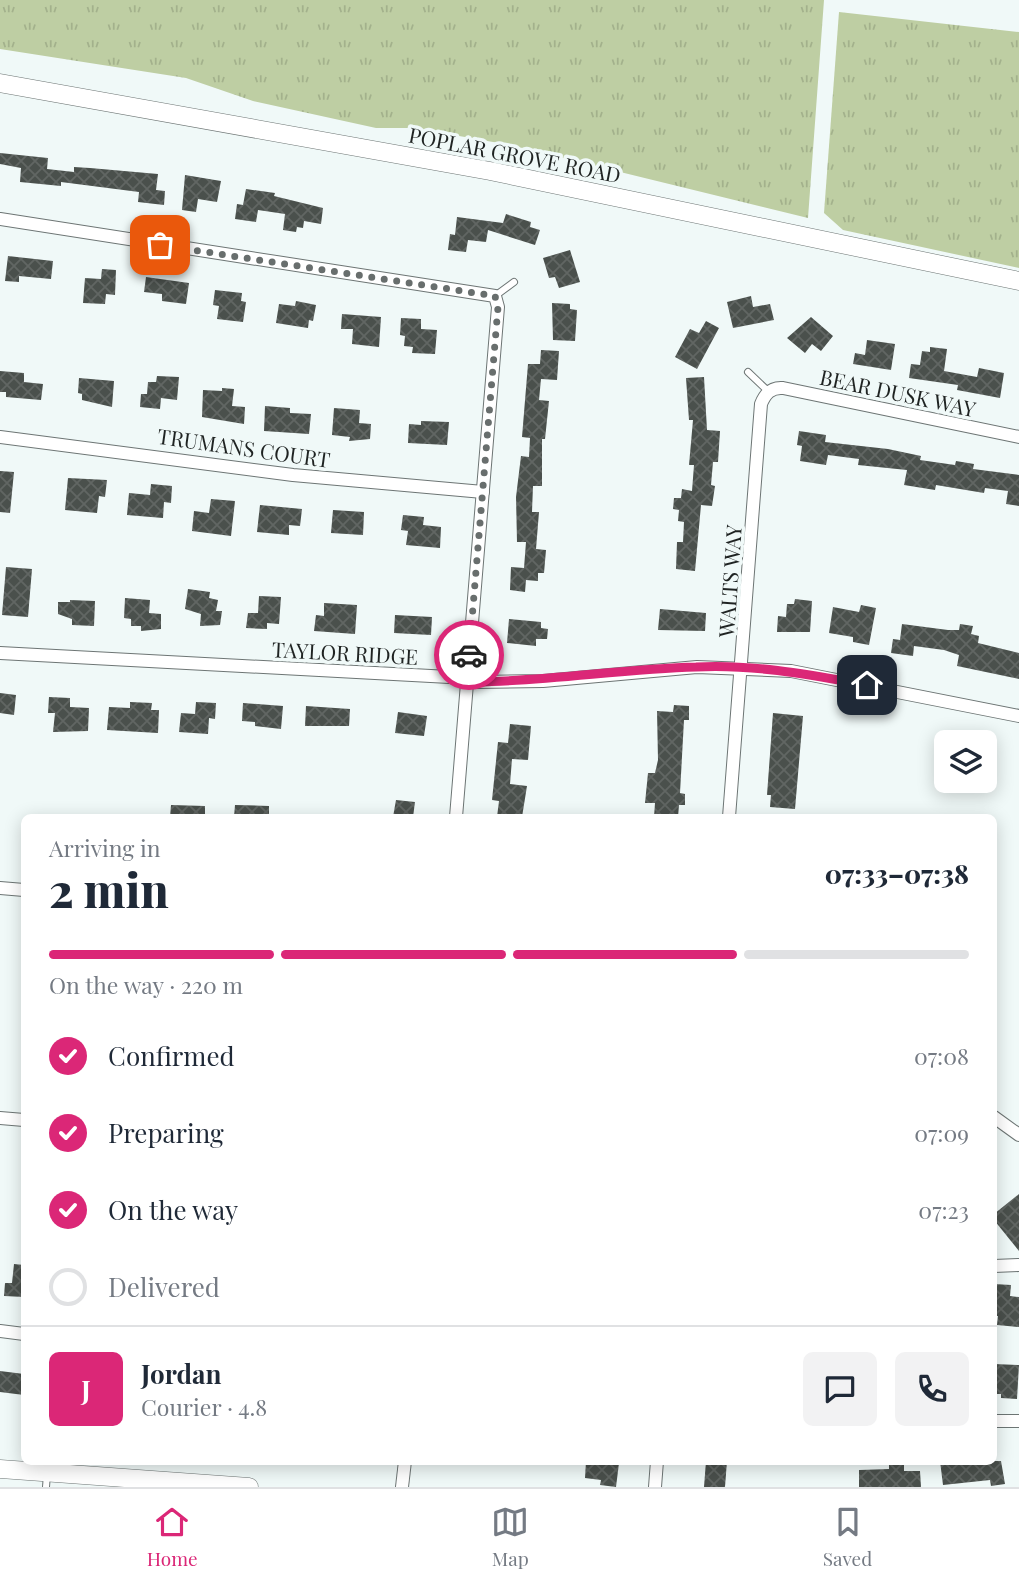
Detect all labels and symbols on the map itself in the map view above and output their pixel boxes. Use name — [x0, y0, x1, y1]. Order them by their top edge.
street label: POPLAR GROVE ROAD — [407, 120, 623, 188]
pin — [130, 215, 190, 275]
street label: BEAR DUSK WAY — [818, 362, 979, 422]
street label: TRUMANS COURT — [156, 421, 332, 473]
street label: WALTS WAY — [711, 523, 747, 639]
courier — [434, 620, 504, 690]
street label: TAYLOR RIDGE — [271, 634, 419, 670]
pin — [837, 655, 897, 715]

